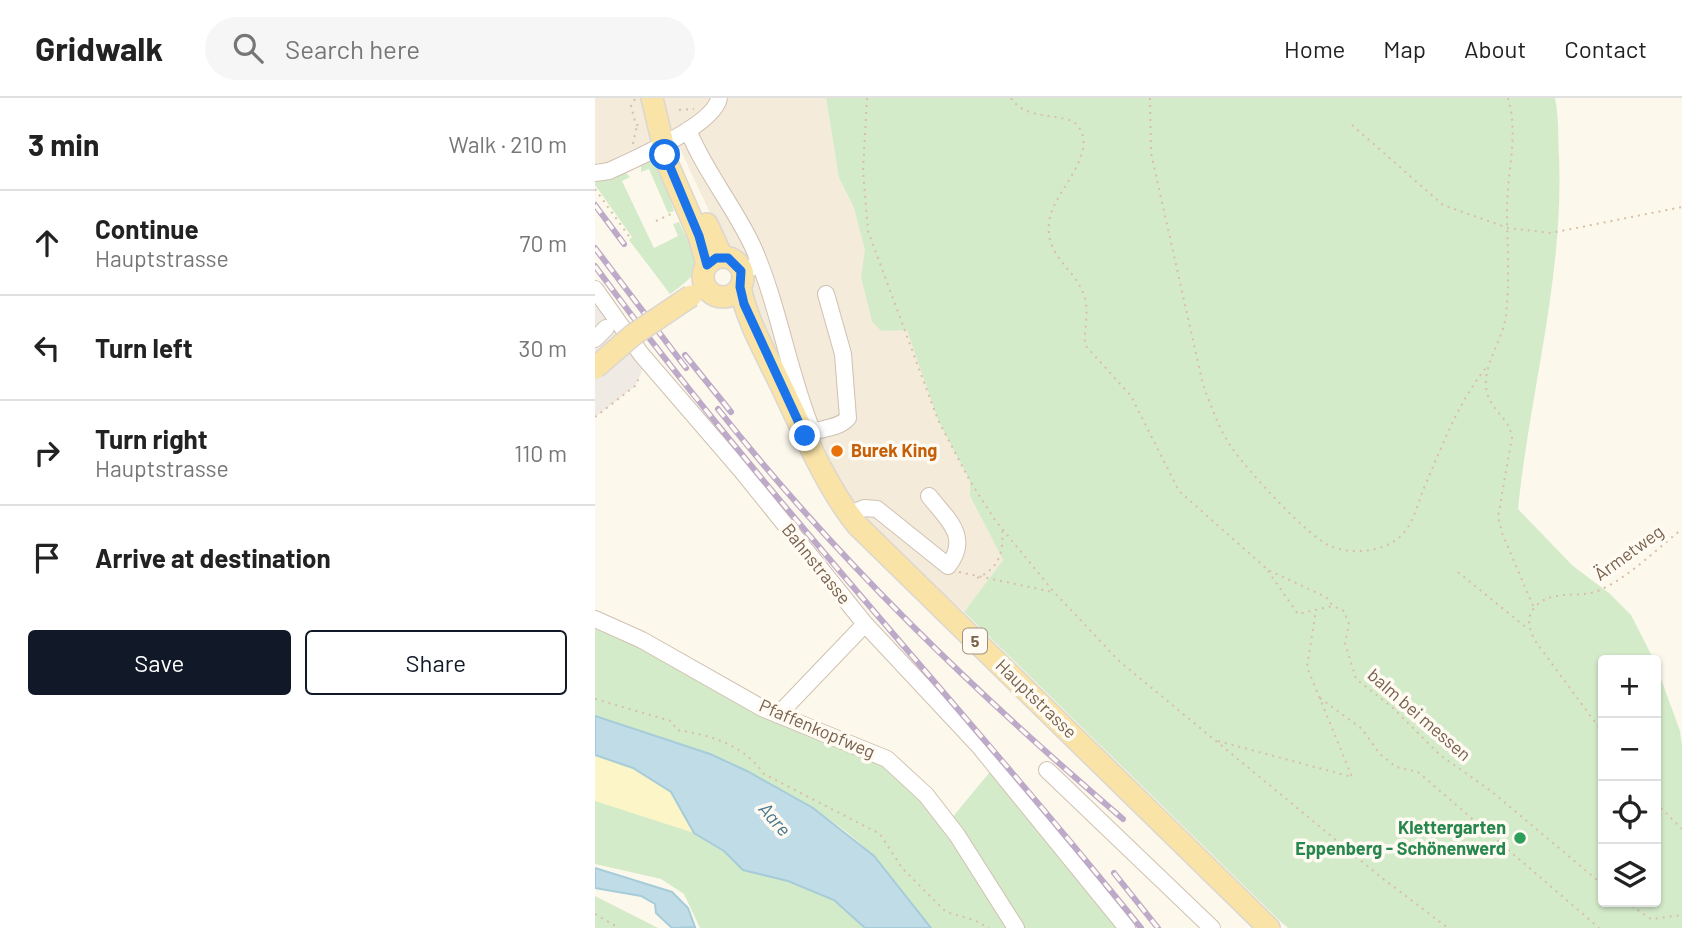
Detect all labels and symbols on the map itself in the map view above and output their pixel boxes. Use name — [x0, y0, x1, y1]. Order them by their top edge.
route start — [649, 139, 680, 170]
route end — [789, 420, 820, 451]
place label: Burek King — [851, 439, 937, 461]
marker: Burek King — [829, 443, 845, 459]
street label: Bahnstrasse — [778, 519, 856, 608]
street label: Ärmetweg — [1590, 520, 1667, 585]
road number: 5 — [963, 628, 987, 654]
street label: Hauptstrasse — [991, 654, 1082, 743]
street label: balm bei messen — [1364, 663, 1476, 765]
street label: Pfaffenkopfweg — [756, 694, 879, 762]
water label: Aare — [754, 797, 796, 840]
place label: Klettergarten Eppenberg - Schönenwerd — [1295, 816, 1506, 859]
marker: Klettergarten Eppenberg - Schönenwerd — [1512, 830, 1528, 846]

